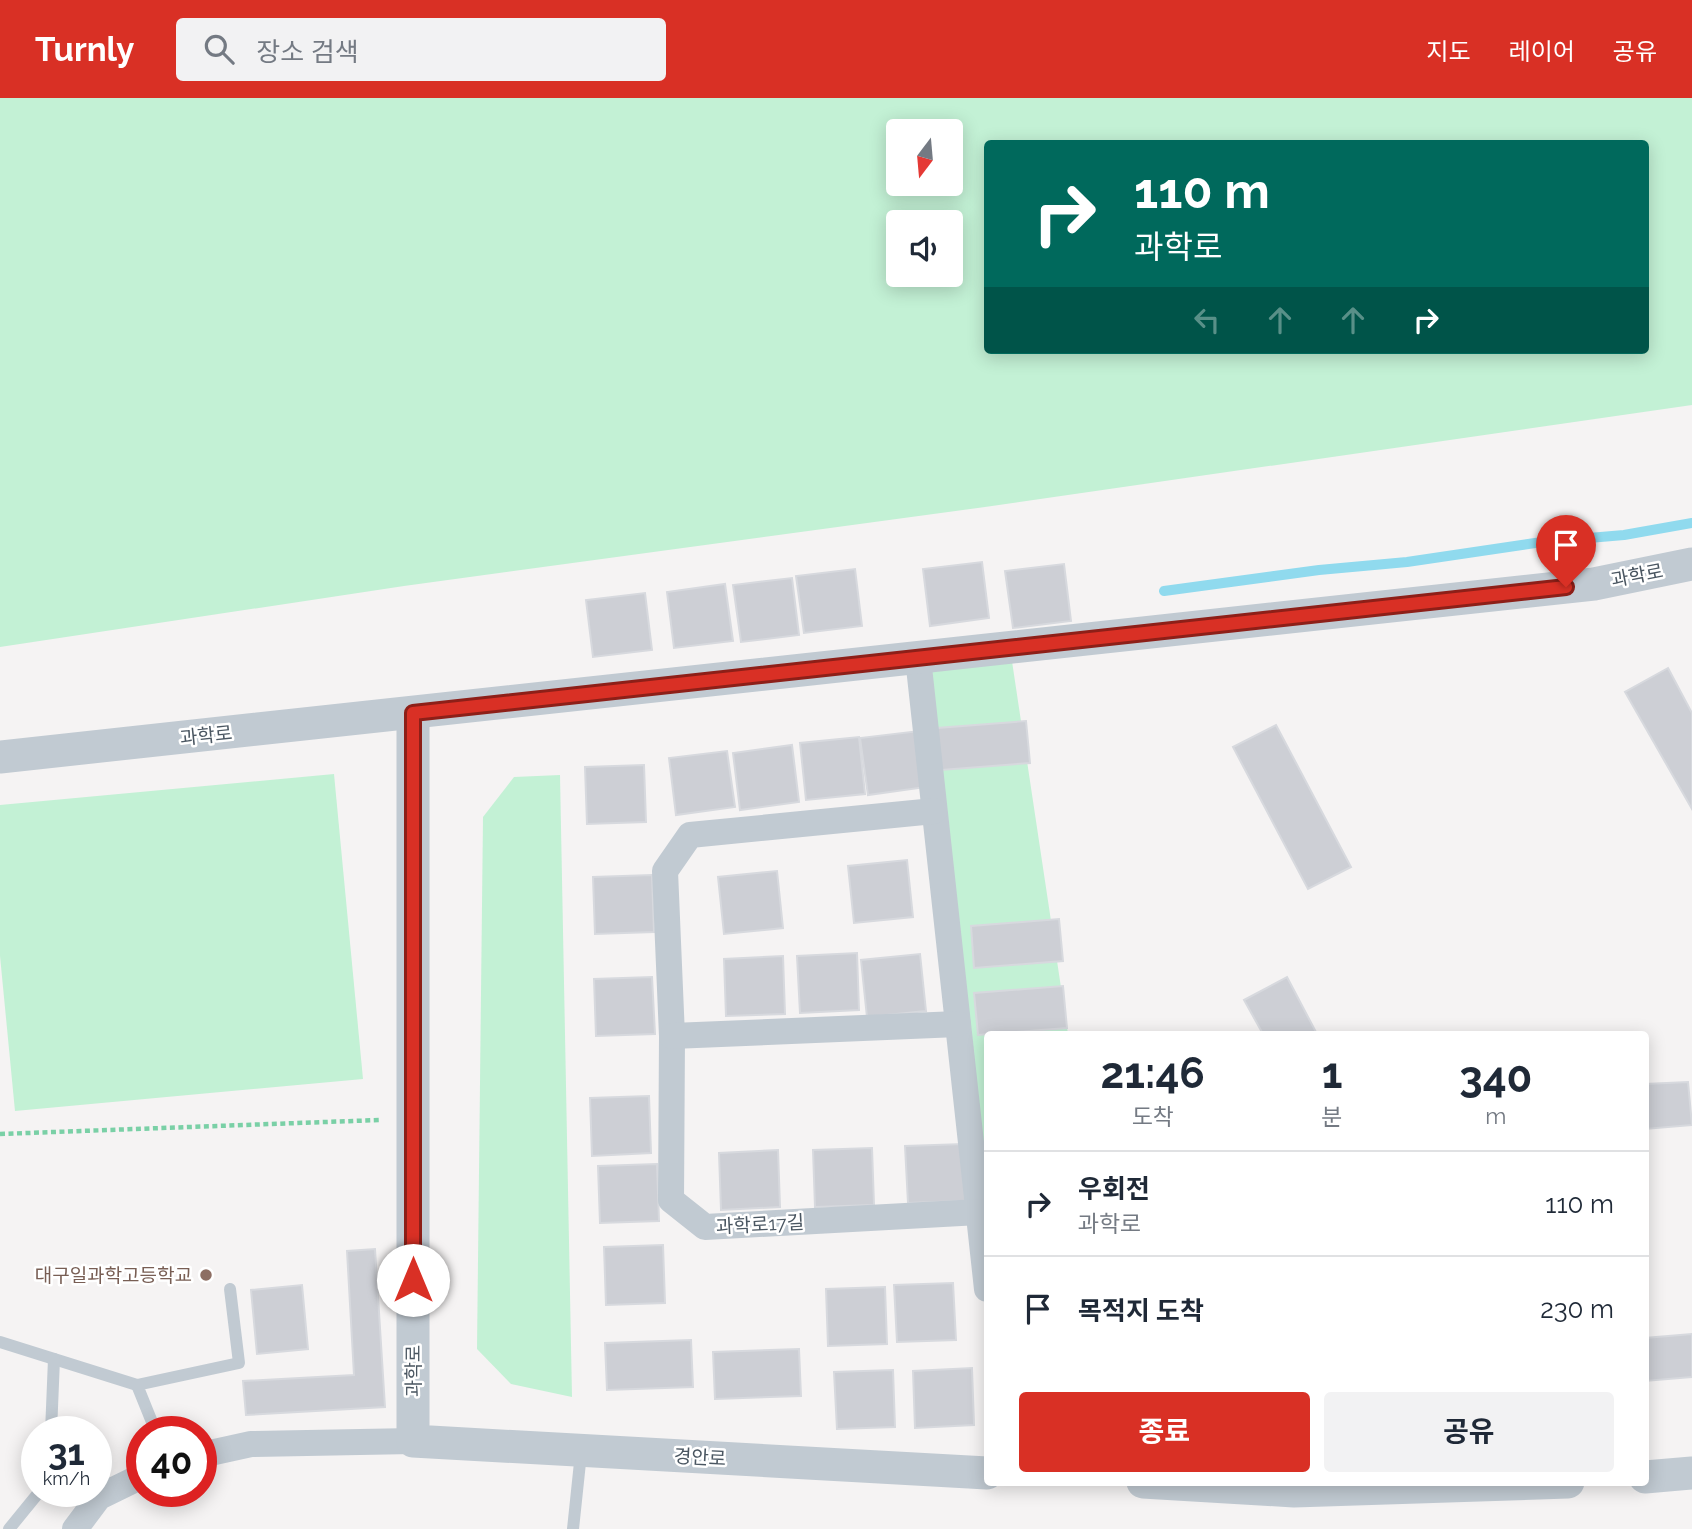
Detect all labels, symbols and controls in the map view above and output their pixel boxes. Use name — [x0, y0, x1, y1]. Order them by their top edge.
search box — [176, 18, 666, 81]
text: Turnly — [35, 30, 134, 69]
icon: search — [200, 30, 238, 68]
text: 장소 검색 — [256, 37, 359, 67]
text: 지도 — [1426, 37, 1471, 66]
text: 레이어 — [1509, 37, 1575, 66]
text: 공유 — [1613, 37, 1657, 66]
north arrow — [886, 119, 962, 196]
map controls — [886, 119, 963, 287]
text: 110 m — [1134, 162, 1270, 219]
icon: right — [1019, 168, 1110, 259]
button: sound — [886, 210, 963, 287]
text: 과학로 — [1134, 228, 1222, 265]
icon: left — [1188, 301, 1226, 339]
icon: ahead — [1261, 301, 1299, 339]
icon: ahead — [1334, 301, 1372, 339]
icon: right — [1407, 301, 1445, 339]
pin — [1536, 515, 1596, 587]
icon: arrive — [1547, 526, 1585, 564]
street label: 과학로 — [1609, 559, 1665, 591]
street label: 과학로 — [179, 721, 233, 749]
text: 21:46 — [1101, 1049, 1205, 1098]
text: 1 — [1322, 1049, 1342, 1098]
text: 340 — [1459, 1053, 1532, 1102]
text: m — [1485, 1102, 1506, 1129]
text: 도착 — [1132, 1103, 1174, 1130]
text: 분 — [1321, 1103, 1343, 1130]
text: 우회전 — [1078, 1174, 1150, 1204]
icon: right — [1019, 1185, 1057, 1223]
text: 110 m — [1545, 1189, 1614, 1219]
text: 과학로 — [1078, 1210, 1141, 1237]
street label: 과학로17길 — [715, 1211, 805, 1237]
position arrow — [376, 1243, 450, 1317]
place label: 대구일과학고등학교 — [35, 1264, 192, 1286]
marker: 대구일과학고등학교 — [198, 1267, 214, 1283]
icon: arrive — [1019, 1290, 1057, 1328]
text: 230 m — [1540, 1294, 1614, 1324]
text: 목적지 도착 — [1078, 1296, 1204, 1326]
street label: 과학로 — [402, 1345, 424, 1397]
button: 종료 — [1019, 1392, 1310, 1472]
button: 공유 — [1324, 1392, 1614, 1472]
speed limit sign: 40 — [126, 1416, 217, 1507]
text: 31 — [48, 1432, 85, 1473]
street label: 경안로 — [673, 1445, 727, 1469]
text: km/h — [43, 1468, 90, 1489]

